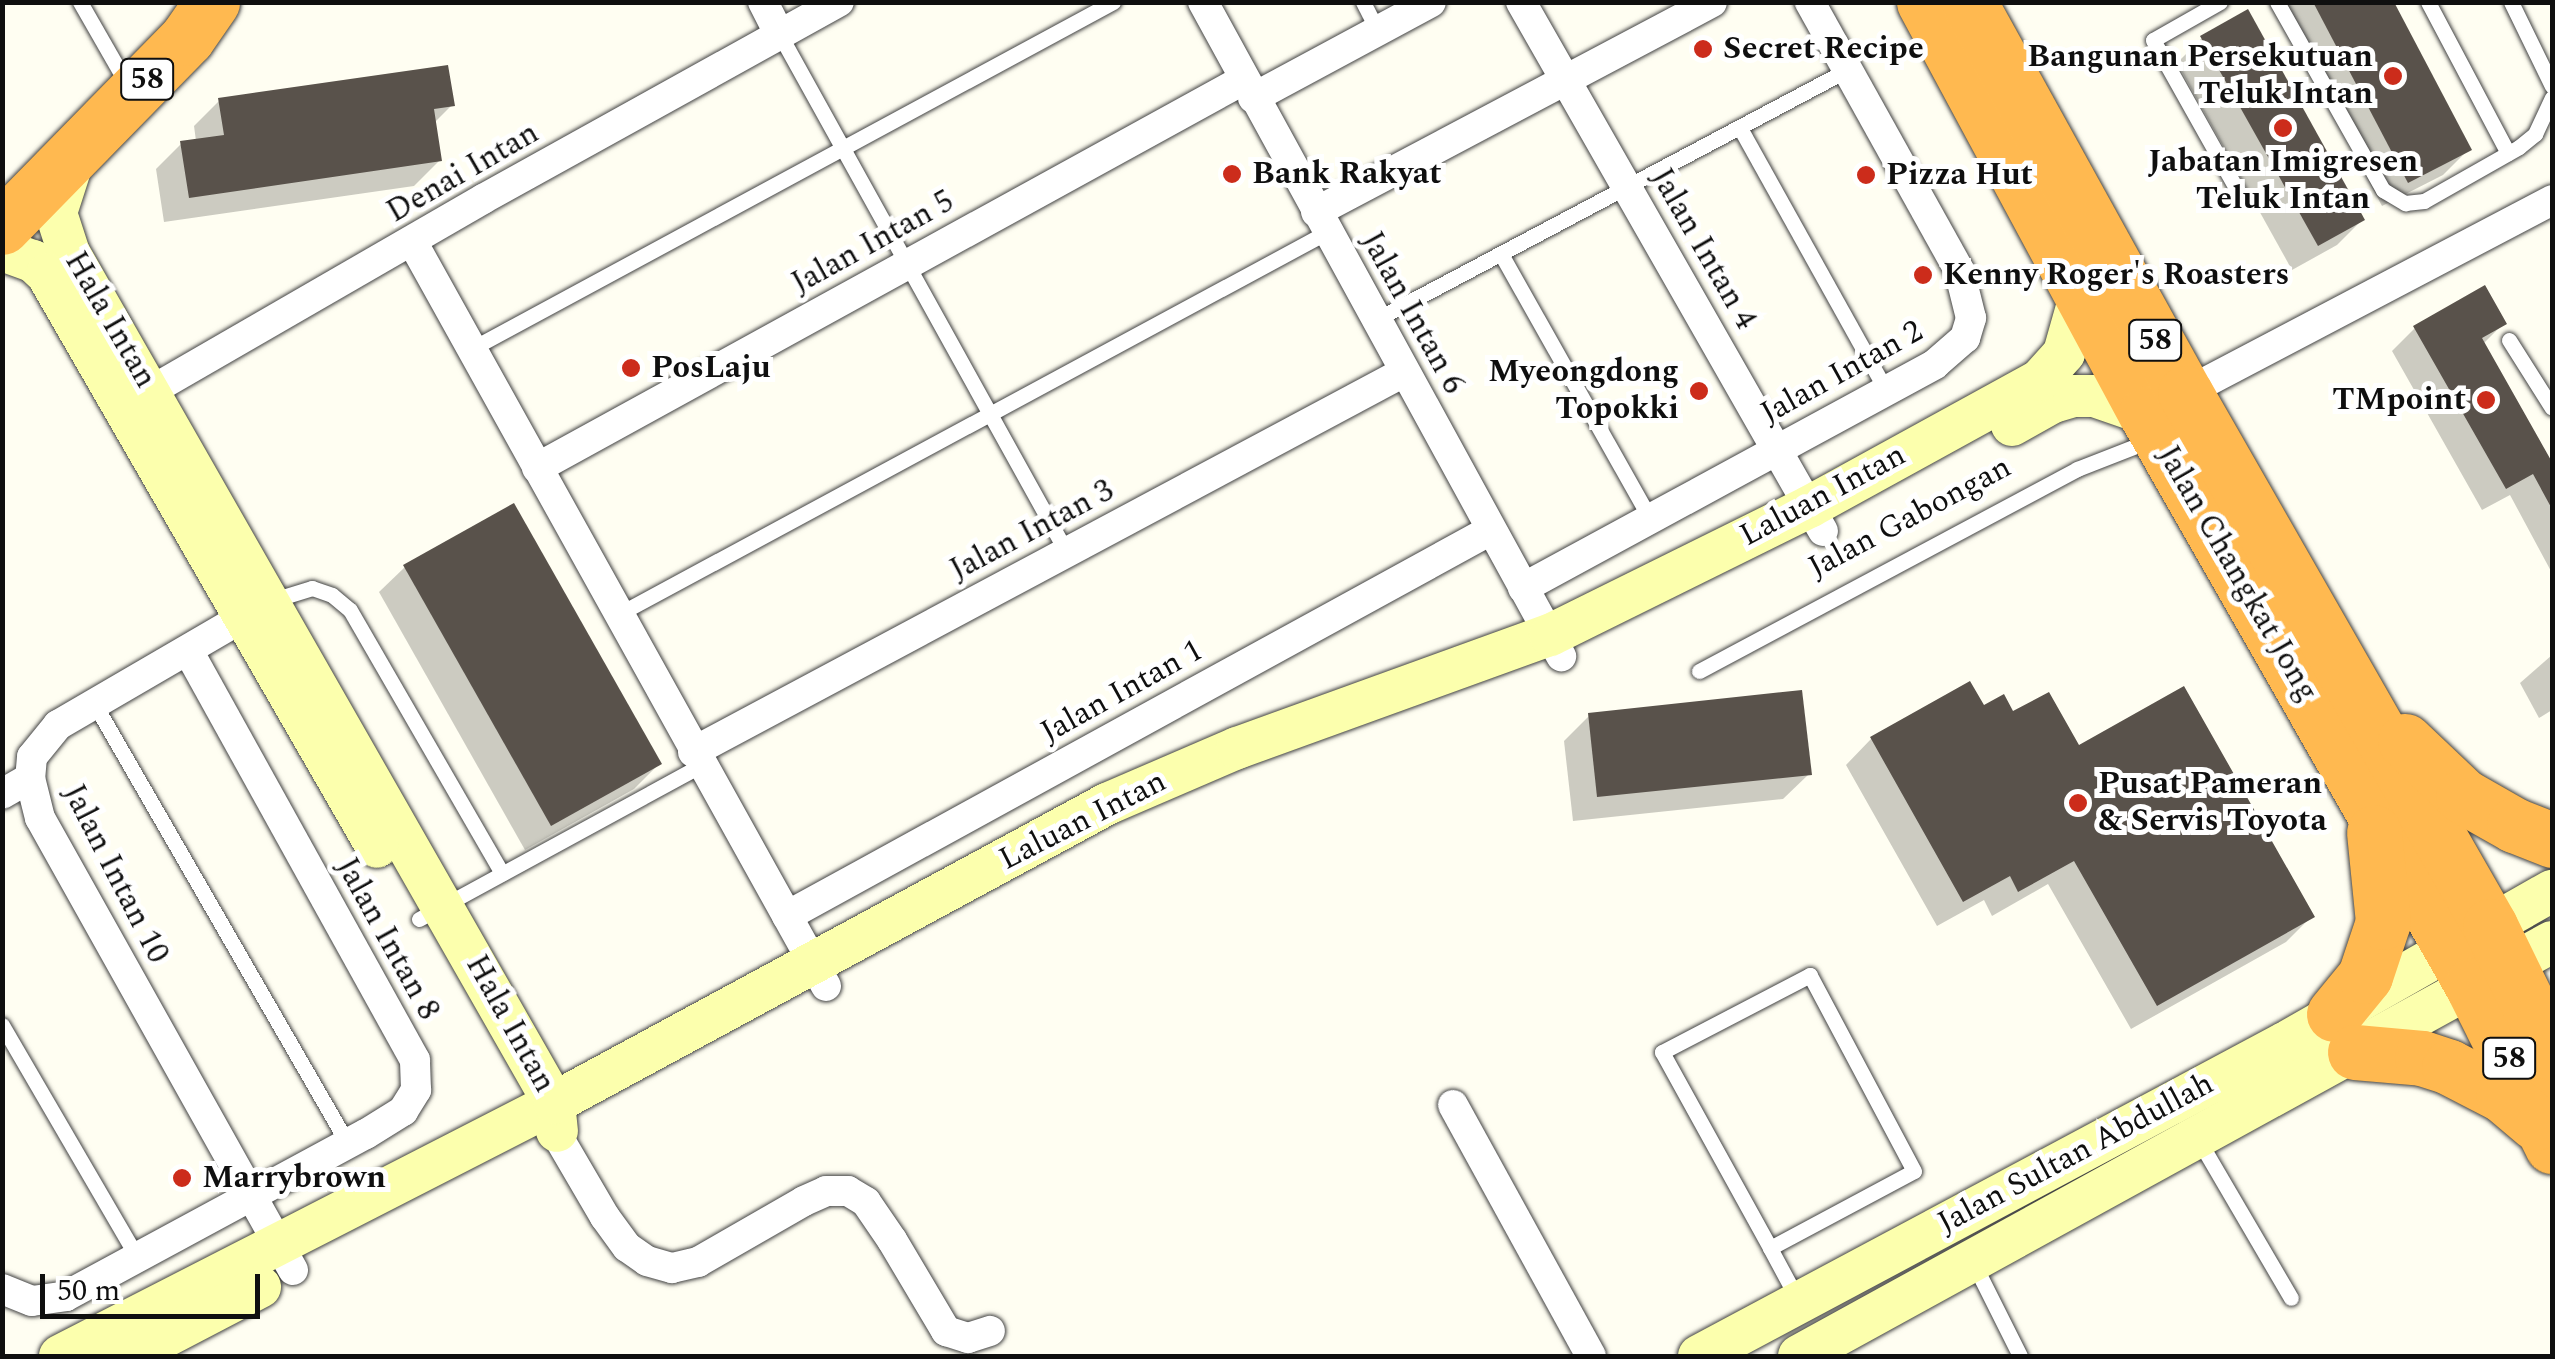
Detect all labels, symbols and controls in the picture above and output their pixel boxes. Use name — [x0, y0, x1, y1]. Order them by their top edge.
place label: Secret Recipe — [1723, 30, 1924, 68]
marker: Secret Recipe — [1692, 38, 1714, 60]
place label: Bangunan Persekutuan Teluk Intan — [2027, 39, 2373, 114]
road number: 58 — [120, 54, 174, 104]
marker: Bangunan Persekutuan Teluk Intan — [2382, 65, 2404, 87]
street label: Denai Intan — [380, 114, 546, 232]
marker: Jabatan Imigresen Teluk Intan — [2272, 117, 2294, 139]
place label: Jabatan Imigresen Teluk Intan — [2148, 144, 2418, 219]
place label: Bank Rakyat — [1252, 155, 1442, 193]
place label: Pizza Hut — [1886, 156, 2033, 194]
street label: Jalan Intan 4 — [1642, 162, 1764, 336]
marker: Bank Rakyat — [1221, 163, 1243, 185]
marker: Pizza Hut — [1855, 164, 1877, 186]
street label: Jalan Intan 5 — [785, 183, 961, 303]
street label: Jalan Intan 6 — [1352, 225, 1472, 401]
street label: Hala Intan — [56, 245, 164, 395]
place label: Kenny Roger's Roasters — [1943, 256, 2289, 294]
marker: Kenny Roger's Roasters — [1912, 264, 1934, 286]
street label: Jalan Intan 2 — [1754, 313, 1930, 433]
road number: 58 — [2128, 315, 2182, 365]
place label: PosLaju — [651, 349, 771, 387]
place label: Myeongdong Topokki — [1488, 354, 1679, 429]
marker: PosLaju — [620, 357, 642, 379]
marker: Myeongdong Topokki — [1688, 380, 1710, 402]
place label: TMpoint — [2332, 381, 2466, 419]
marker: TMpoint — [2475, 389, 2497, 411]
street label: Laluan Intan — [1734, 436, 1912, 556]
street label: Jalan Changkat Jong — [2148, 439, 2326, 709]
street label: Jalan Gabongan — [1802, 448, 2018, 588]
street label: Jalan Intan 3 — [944, 472, 1120, 590]
street label: Jalan Intan 1 — [1034, 632, 1210, 752]
street label: Laluan Intan — [993, 763, 1173, 879]
place label: Pusat Pameran & Servis Toyota — [2098, 766, 2327, 841]
street label: Jalan Intan 10 — [54, 778, 176, 970]
marker: Pusat Pameran & Servis Toyota — [2067, 792, 2089, 814]
street label: Jalan Intan 8 — [327, 851, 447, 1027]
street label: Hala Intan — [457, 949, 563, 1099]
road number: 58 — [2482, 1033, 2536, 1083]
street label: Jalan Sultan Abdullah — [1932, 1065, 2220, 1243]
place label: Marrybrown — [202, 1159, 386, 1197]
marker: Marrybrown — [171, 1167, 193, 1189]
scale bar — [45, 1254, 265, 1316]
text: 50 m — [57, 1268, 120, 1314]

